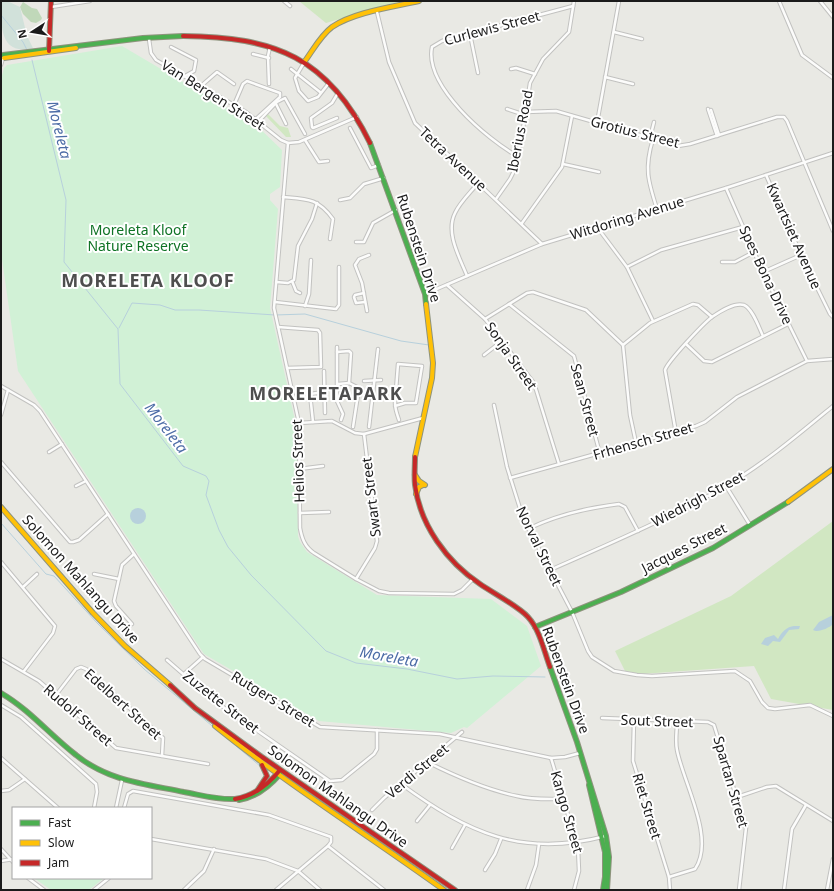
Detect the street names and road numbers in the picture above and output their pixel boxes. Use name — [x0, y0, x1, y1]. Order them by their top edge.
street label: Curlewis Street — [442, 6, 542, 49]
street label: Van Bergen Street — [158, 55, 269, 134]
street label: Iberius Road — [502, 88, 537, 174]
street label: Grotius Street — [589, 111, 682, 152]
street label: Tetra Avenue — [415, 122, 491, 195]
street label: Kwartsiet Avenue — [763, 180, 826, 292]
street label: Rubenstein Drive — [393, 191, 446, 304]
street label: Witdoring Avenue — [568, 191, 686, 244]
street label: Spes Bona Drive — [735, 222, 798, 327]
street label: Sonja Street — [481, 318, 542, 394]
street label: Sean Street — [567, 361, 604, 438]
street label: Frhensch Street — [591, 417, 695, 464]
street label: Helios Street — [287, 419, 308, 503]
street label: Swart Street — [356, 456, 385, 538]
street label: Wiedrigh Street — [648, 466, 747, 531]
street label: Norval Street — [512, 503, 567, 589]
street label: Solomon Mahlangu Drive — [18, 510, 144, 647]
street label: Jacques Street — [636, 518, 730, 578]
street label: Rubenstein Drive — [538, 624, 595, 736]
street label: Edelbert Street — [81, 664, 166, 743]
street label: Zuzette Street — [179, 666, 263, 737]
street label: Rutgers Street — [228, 666, 318, 731]
street label: Rudolf Street — [40, 679, 117, 750]
street label: Sout Street — [620, 710, 694, 731]
street label: Spartan Street — [709, 734, 754, 830]
street label: Verdi Street — [381, 739, 452, 802]
street label: Solomon Mahlangu Drive — [264, 740, 412, 851]
street label: Kango Street — [547, 768, 588, 855]
street label: Riet Street — [628, 771, 667, 841]

